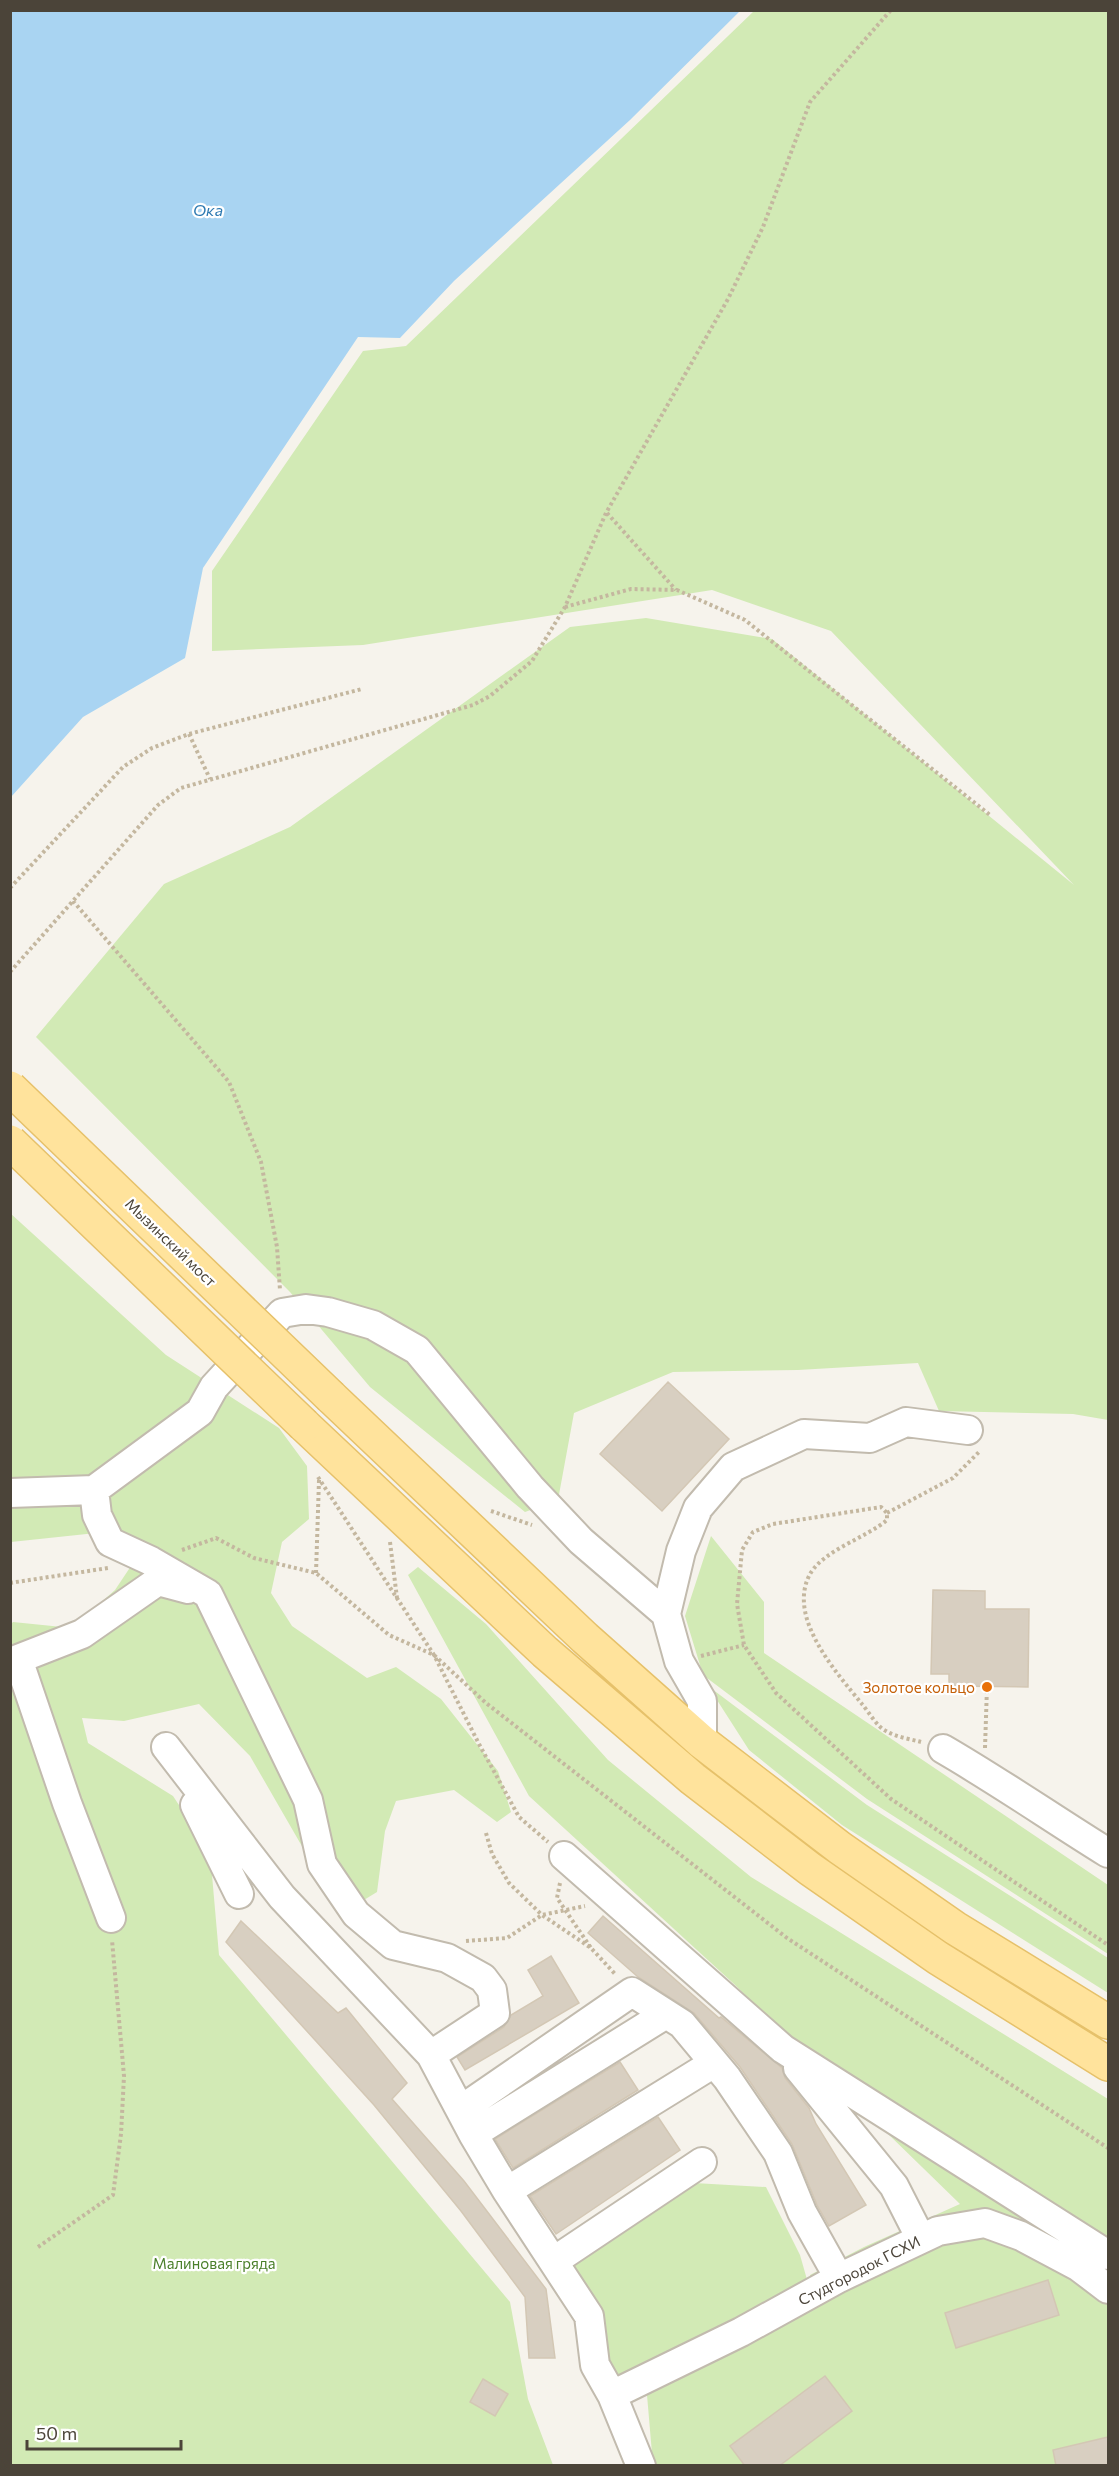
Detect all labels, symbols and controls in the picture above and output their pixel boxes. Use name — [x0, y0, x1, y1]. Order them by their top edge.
water label: Ока — [193, 200, 223, 219]
street label: Мызинский мост — [122, 1194, 220, 1290]
place label: Золотое кольцо — [863, 1678, 975, 1696]
marker: Золотое кольцо — [980, 1680, 994, 1694]
street label: Студгородок ГСХИ — [795, 2231, 923, 2309]
park label: Малиновая гряда — [152, 2254, 276, 2272]
scale bar — [27, 2413, 182, 2451]
text: 50 m — [36, 2422, 77, 2444]

